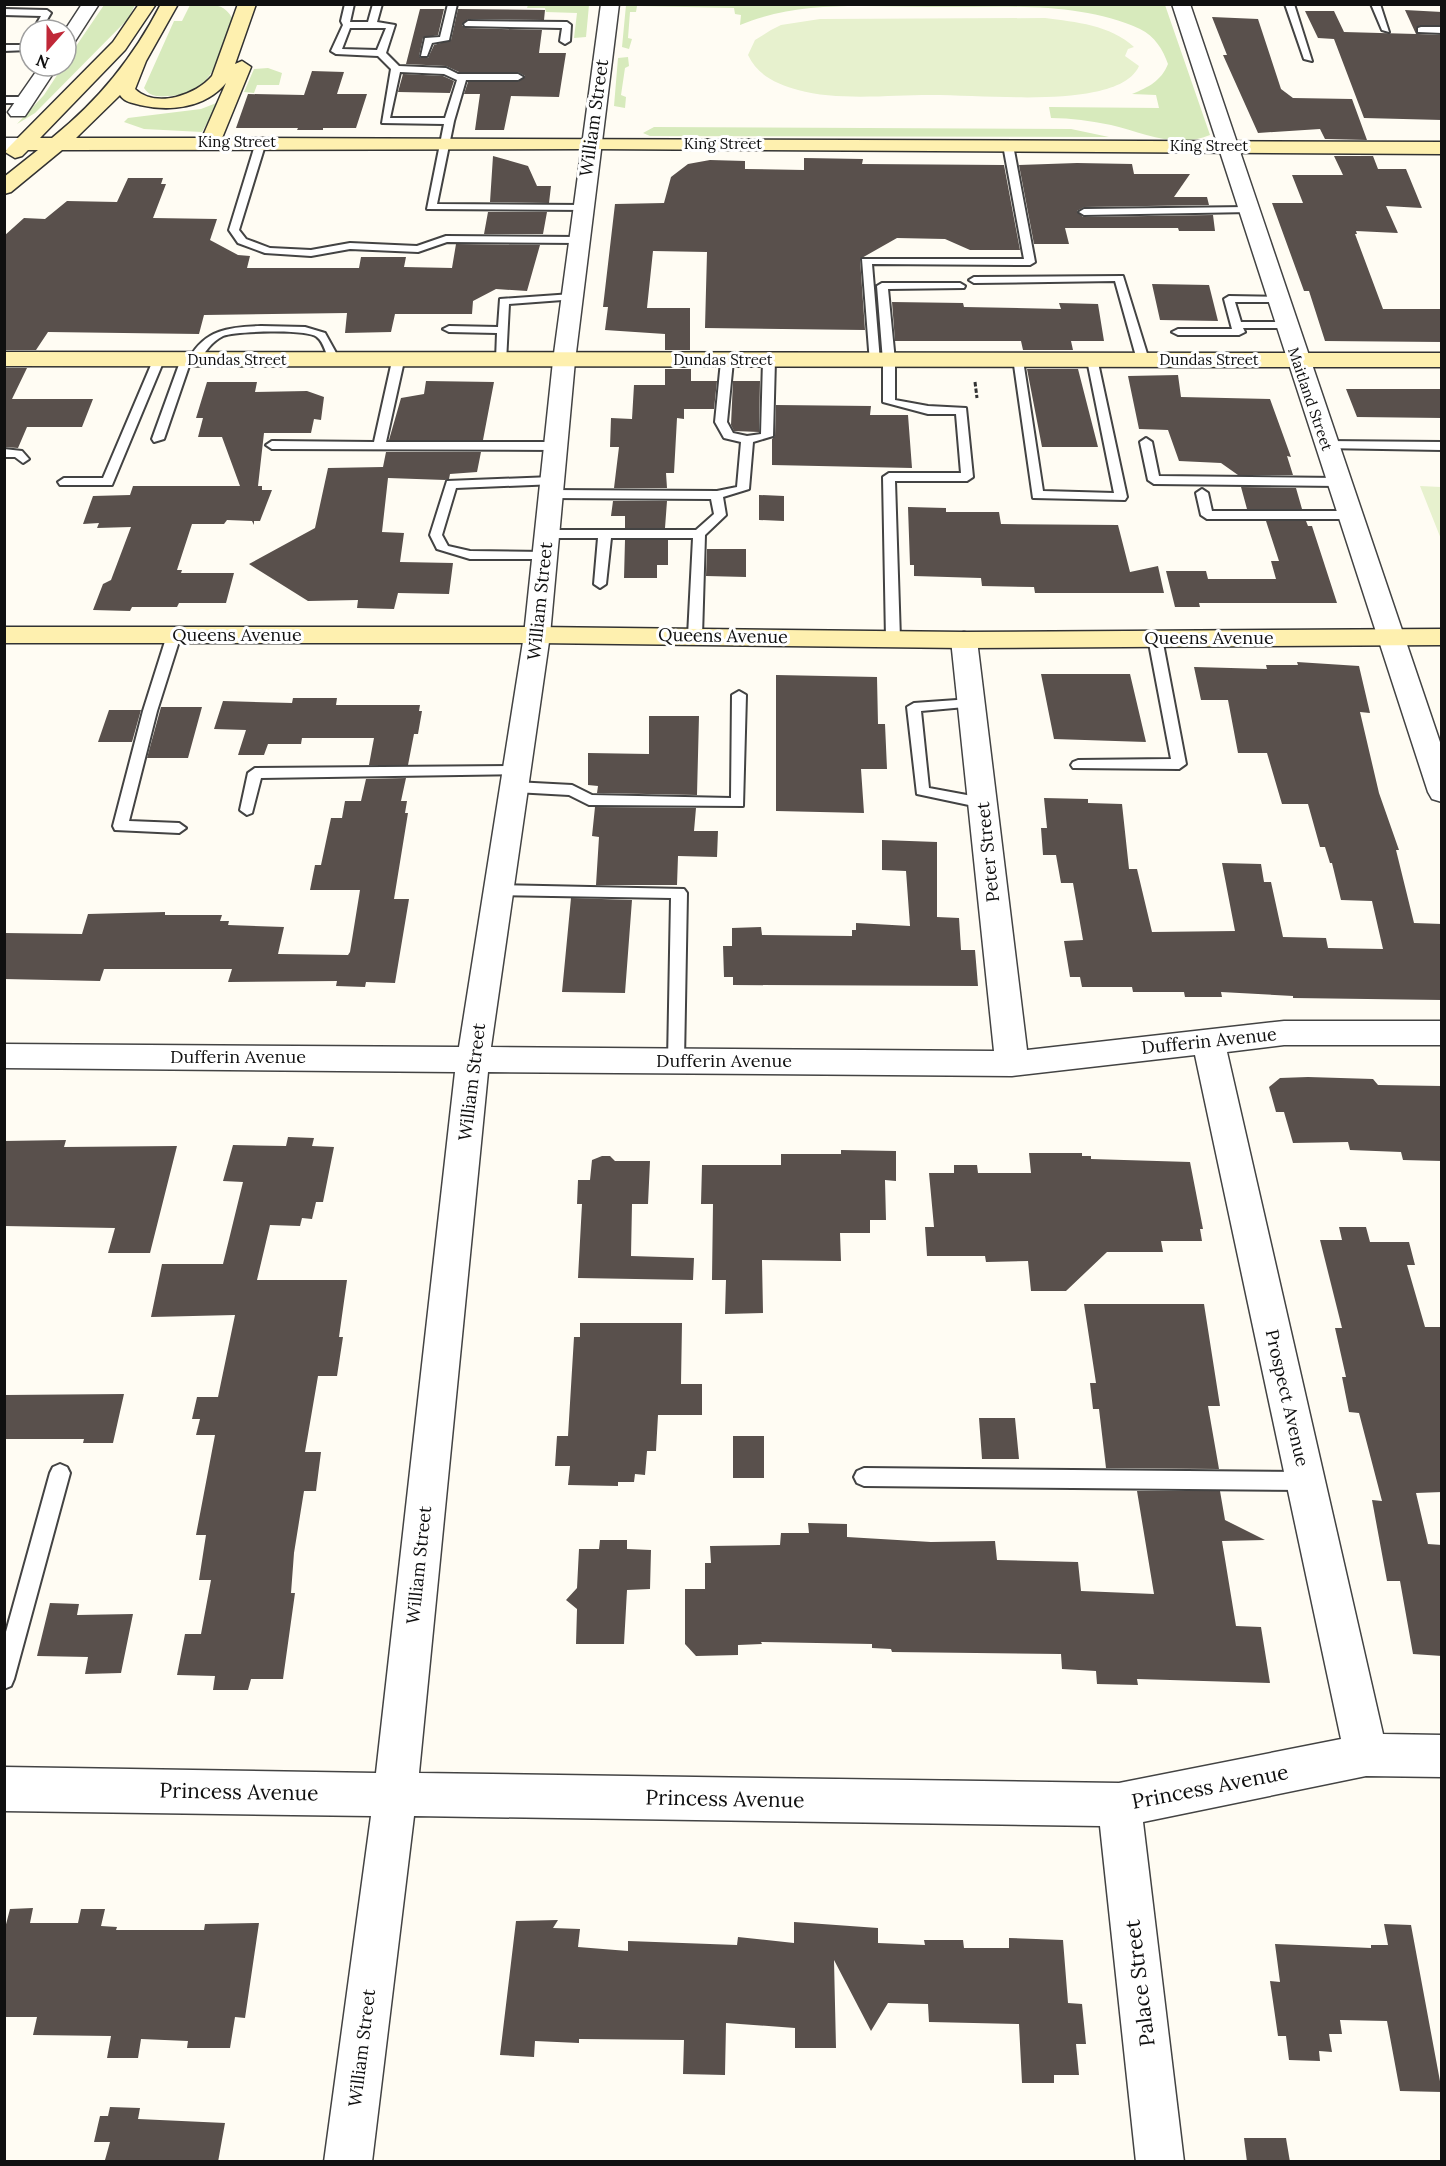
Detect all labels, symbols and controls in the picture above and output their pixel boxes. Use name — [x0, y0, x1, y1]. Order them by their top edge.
north arrow — [18, 18, 78, 78]
text: N — [33, 50, 52, 74]
street label: William Street — [574, 58, 613, 178]
street label: King Street — [198, 132, 276, 151]
street label: King Street — [684, 134, 762, 153]
street label: King Street — [1170, 136, 1248, 155]
street label: Maitland Street — [1284, 345, 1337, 453]
street label: Dundas Street — [187, 350, 287, 369]
street label: Dundas Street — [673, 350, 773, 369]
street label: Dundas Street — [1159, 350, 1259, 369]
street label: William Street — [522, 541, 557, 661]
street label: Queens Avenue — [172, 623, 302, 646]
street label: Queens Avenue — [658, 623, 788, 648]
street label: Queens Avenue — [1144, 626, 1274, 649]
street label: Peter Street — [971, 801, 1004, 903]
street label: William Street — [453, 1022, 490, 1142]
street label: Dufferin Avenue — [1140, 1022, 1278, 1059]
street label: Dufferin Avenue — [170, 1045, 306, 1068]
street label: Dufferin Avenue — [656, 1049, 792, 1072]
street label: Prospect Avenue — [1261, 1327, 1315, 1469]
street label: William Street — [401, 1505, 436, 1625]
street label: Princess Avenue — [1129, 1758, 1291, 1815]
street label: Princess Avenue — [159, 1777, 319, 1806]
street label: Princess Avenue — [645, 1784, 805, 1813]
street label: Palace Street — [1118, 1917, 1161, 2048]
street label: William Street — [343, 1988, 380, 2108]

